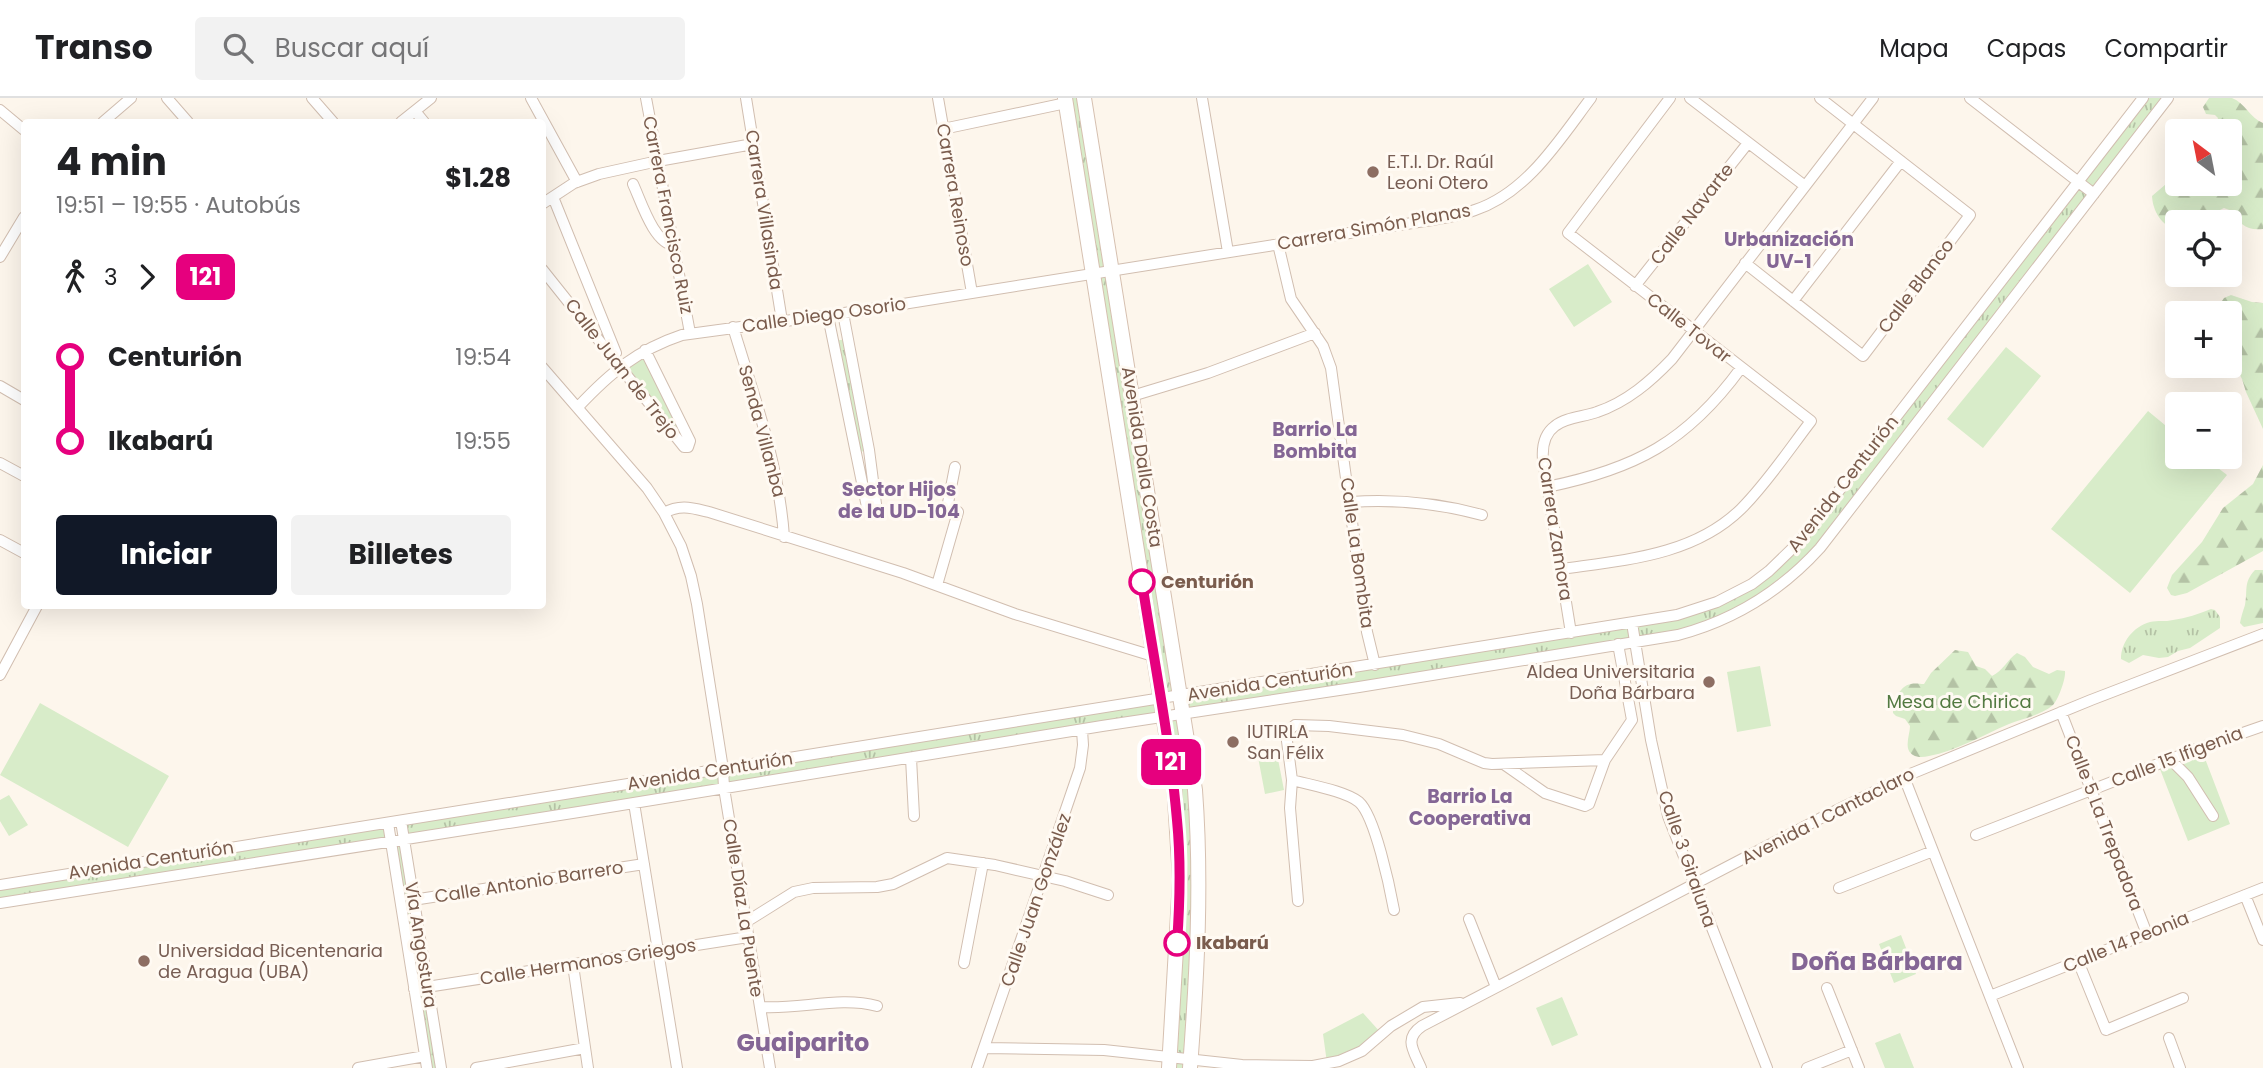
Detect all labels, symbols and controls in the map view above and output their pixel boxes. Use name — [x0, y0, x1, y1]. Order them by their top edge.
search box — [195, 17, 685, 80]
text: Transo — [35, 24, 153, 71]
icon: search — [219, 29, 257, 67]
text: Buscar aquí — [275, 30, 429, 66]
text: Mapa — [1879, 32, 1949, 65]
text: Capas — [1987, 32, 2066, 65]
text: Compartir — [2104, 32, 2228, 65]
street label: Carrera Francisco Ruiz — [637, 114, 700, 316]
north arrow — [2165, 119, 2242, 196]
map controls — [2165, 119, 2242, 469]
street label: Carrera Reinoso — [931, 121, 980, 268]
street label: Carrera Villasinda — [740, 128, 789, 292]
text: 4 min — [56, 135, 167, 188]
place label: E.T.I. Dr. Raúl Leoni Otero — [1387, 149, 1494, 195]
street label: Calle Navarte — [1644, 158, 1739, 270]
text: $1.28 — [445, 160, 511, 196]
marker: E.T.I. Dr. Raúl Leoni Otero — [1365, 164, 1381, 180]
text: 19:51 – 19:55 · Autobús — [56, 189, 301, 221]
street label: Carrera Simón Planas — [1275, 197, 1473, 256]
button: locate — [2165, 210, 2242, 287]
district label: Urbanización UV-1 — [1724, 226, 1854, 275]
street label: Calle Blanco — [1872, 233, 1959, 338]
icon: walk — [56, 258, 94, 296]
icon: forward — [128, 258, 166, 296]
text: 121 — [190, 260, 221, 293]
text: 3 — [104, 261, 118, 293]
street label: Calle Tovar — [1642, 287, 1737, 369]
street label: Calle Diego Osorio — [740, 291, 908, 338]
street label: Calle Juan de Trejo — [560, 293, 685, 444]
button: + — [2165, 301, 2242, 378]
text: Centurión — [108, 339, 242, 375]
text: 19:54 — [455, 341, 511, 373]
street label: Senda Villanba — [733, 362, 792, 500]
street label: Avenida Dalla Costa — [1116, 365, 1169, 549]
button: − — [2165, 392, 2242, 469]
street label: Avenida Centurión — [1781, 410, 1904, 557]
district label: Barrio La Bombita — [1272, 416, 1358, 465]
text: Ikabarú — [108, 423, 213, 459]
text: 19:55 — [455, 425, 511, 457]
street label: Carrera Zamora — [1532, 455, 1579, 603]
district label: Sector Hijos de la UD-104 — [838, 476, 960, 525]
street label: Calle La Bombita — [1335, 476, 1380, 630]
button: Iniciar — [56, 515, 277, 595]
button: Billetes — [291, 515, 511, 595]
marker: Centurión — [1129, 569, 1155, 595]
place label: Centurión — [1161, 569, 1254, 594]
street label: Avenida Centurión — [1185, 656, 1355, 707]
place label: Aldea Universitaria Doña Bárbara — [1526, 659, 1695, 705]
marker: Aldea Universitaria Doña Bárbara — [1701, 674, 1717, 690]
park label: Mesa de Chirica — [1886, 689, 2032, 714]
place label: IUTIRLA San Félix — [1247, 719, 1324, 765]
street label: Calle 15 Ifigenia — [2107, 720, 2246, 793]
street label: Calle 5 La Trepadora — [2059, 731, 2150, 914]
marker: IUTIRLA San Félix — [1225, 734, 1241, 750]
line badge: 121 — [1131, 739, 1211, 785]
street label: Avenida Centurión — [625, 745, 795, 796]
text: 121 — [1155, 745, 1187, 778]
street label: Avenida 1 Cantaclaro — [1737, 761, 1919, 870]
district label: Barrio La Cooperativa — [1409, 783, 1531, 832]
street label: Calle 3 Giraluna — [1652, 787, 1723, 931]
street label: Calle Juan González — [994, 810, 1077, 990]
street label: Calle Díaz La Puente — [717, 817, 770, 999]
street label: Avenida Centurión — [66, 834, 236, 885]
street label: Calle Antonio Barrero — [433, 854, 625, 909]
street label: Vía Angostura — [399, 880, 444, 1010]
street label: Calle 14 Peonia — [2059, 905, 2193, 978]
marker: Ikabarú — [1164, 930, 1190, 956]
place label: Ikabarú — [1196, 930, 1269, 955]
street label: Calle Hermanos Griegos — [478, 932, 698, 991]
place label: Universidad Bicentenaria de Aragua (UBA) — [158, 938, 383, 984]
district label: Doña Bárbara — [1791, 945, 1963, 978]
marker: Universidad Bicentenaria de Aragua (UBA) — [136, 953, 152, 969]
district label: Guaiparito — [737, 1026, 869, 1059]

